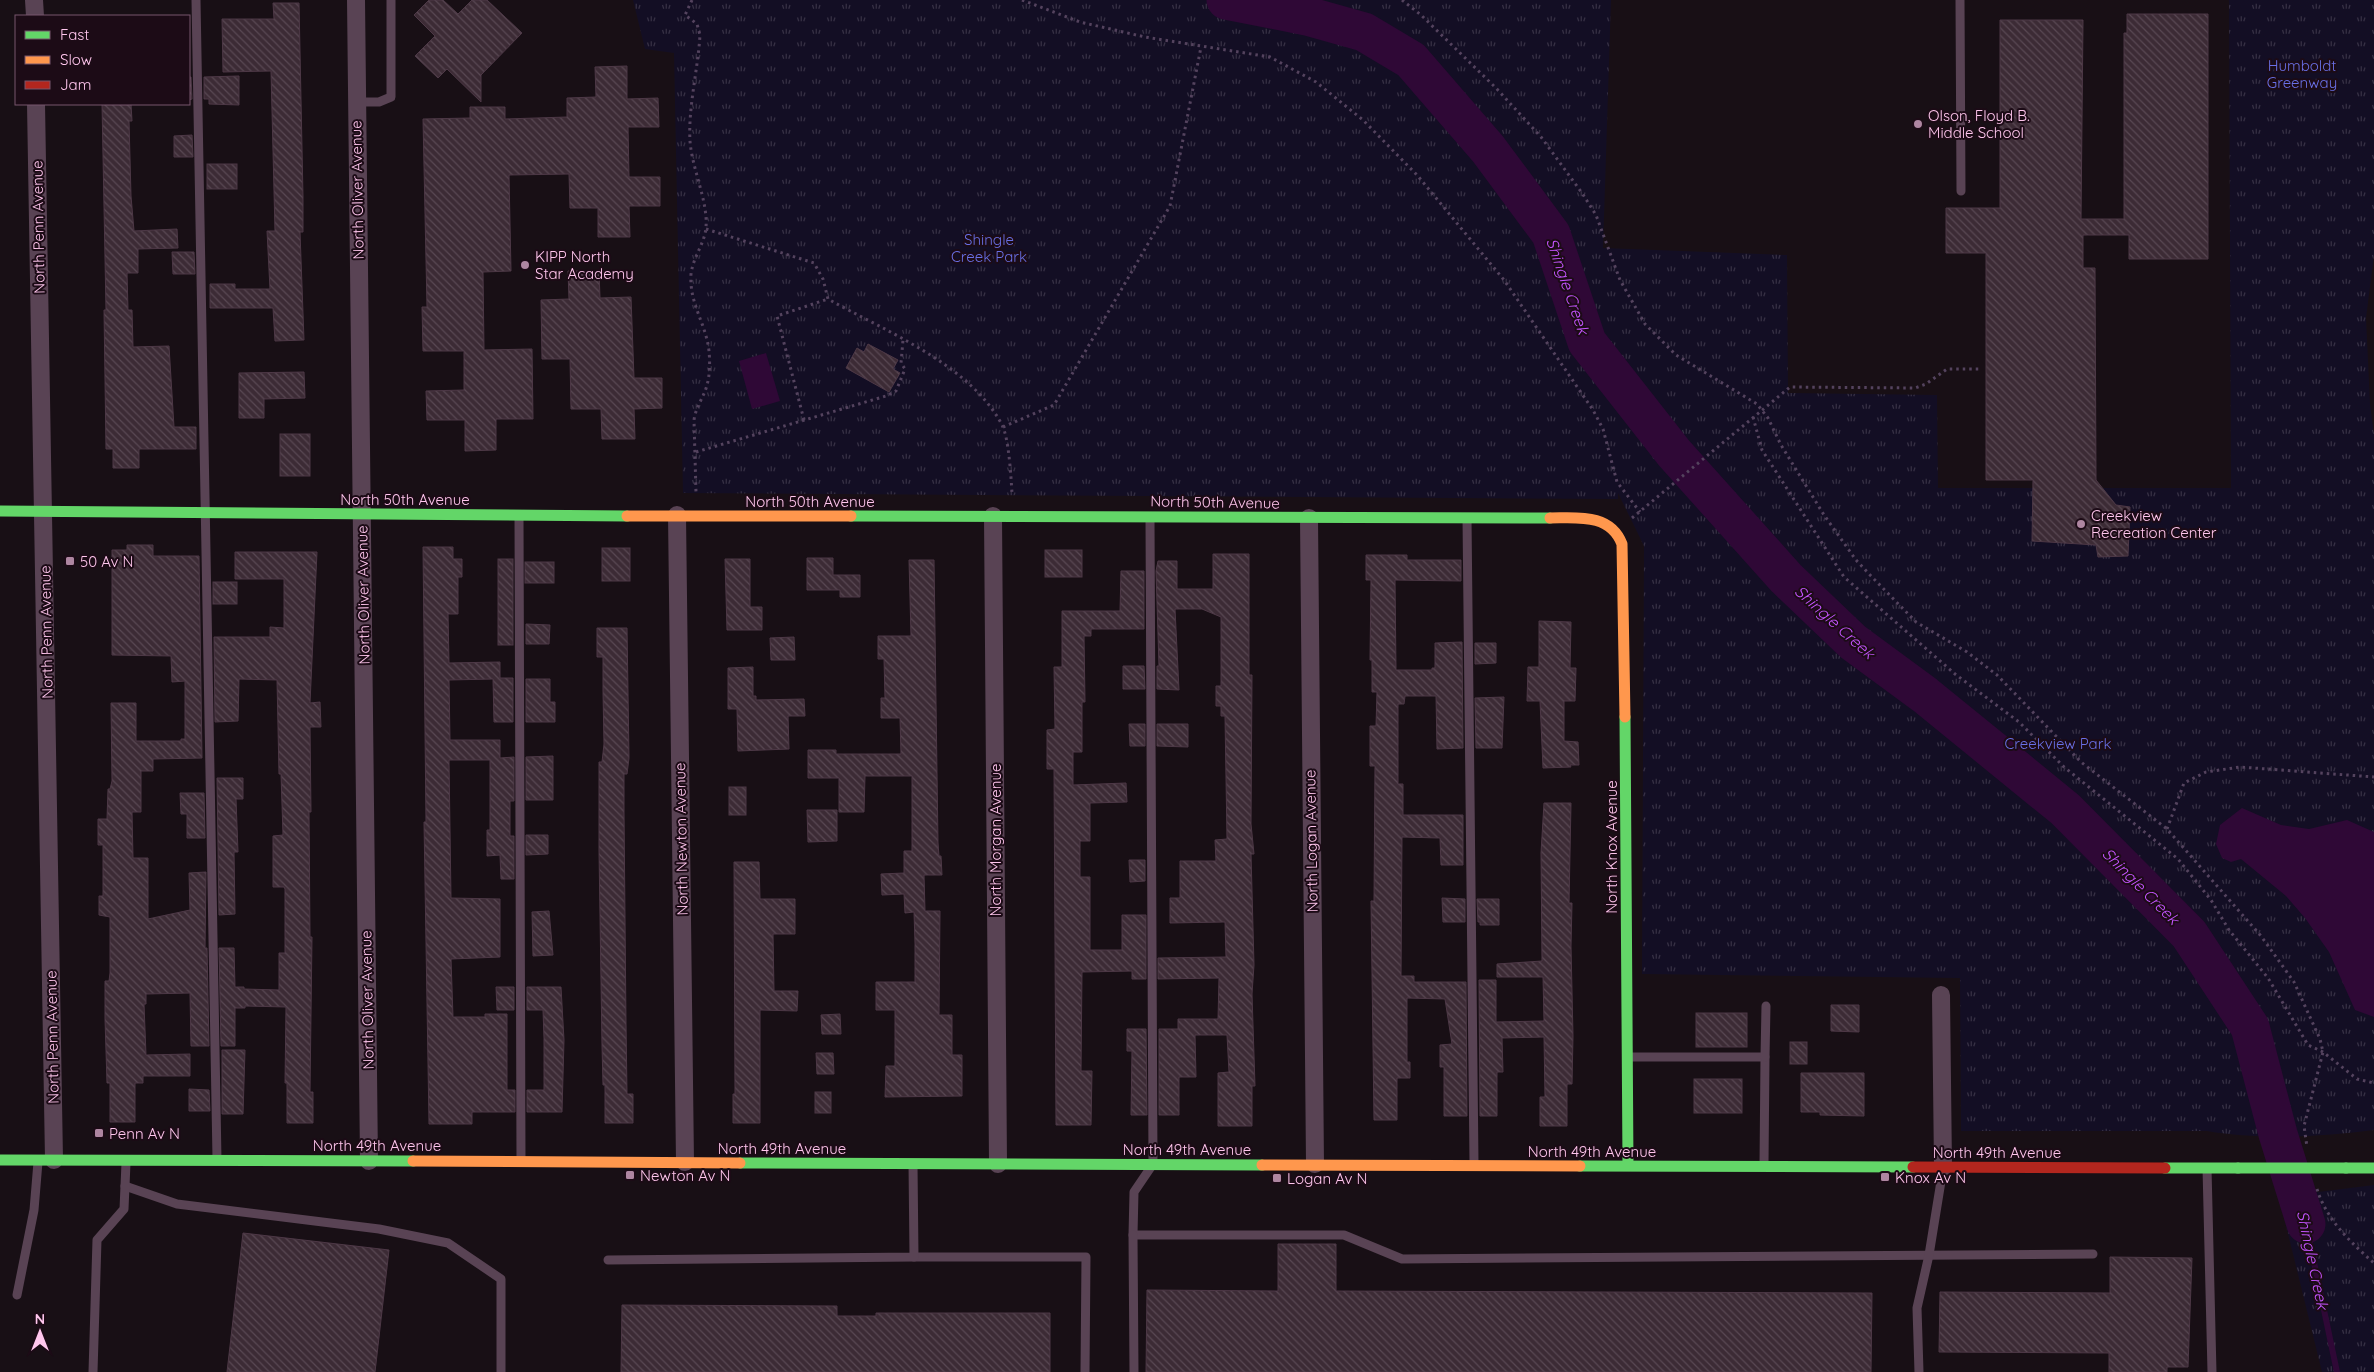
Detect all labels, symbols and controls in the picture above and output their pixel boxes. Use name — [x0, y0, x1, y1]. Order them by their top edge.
legend — [15, 15, 190, 105]
text: Fast — [60, 25, 89, 44]
text: Slow — [60, 50, 92, 69]
park label: Humboldt Greenway — [2267, 56, 2337, 92]
text: Jam — [60, 75, 91, 94]
place label: Olson, Floyd B. Middle School — [1928, 106, 2030, 142]
marker: Olson, Floyd B. Middle School — [1912, 118, 1924, 130]
street label: North Oliver Avenue — [346, 120, 368, 260]
street label: North Penn Avenue — [27, 160, 49, 294]
park label: Shingle Creek Park — [951, 230, 1027, 266]
water label: Shingle Creek — [1542, 235, 1594, 338]
place label: KIPP North Star Academy — [535, 247, 634, 283]
marker: KIPP North Star Academy — [519, 259, 531, 271]
street label: North 50th Avenue — [340, 490, 470, 509]
street label: North 50th Avenue — [1150, 491, 1280, 513]
street label: North 50th Avenue — [745, 492, 875, 511]
place label: Creekview Recreation Center — [2091, 506, 2217, 542]
marker: Creekview Recreation Center — [2075, 518, 2087, 530]
street label: North Oliver Avenue — [352, 525, 374, 665]
place label: 50 Av N — [80, 552, 133, 571]
marker: 50 Av N — [64, 555, 76, 567]
street label: North Penn Avenue — [35, 565, 57, 699]
water label: Shingle Creek — [1791, 581, 1880, 664]
park label: Creekview Park — [2005, 734, 2111, 753]
street label: North Newton Avenue — [670, 762, 692, 916]
street label: North Morgan Avenue — [986, 764, 1005, 916]
street label: North Logan Avenue — [1300, 769, 1322, 913]
street label: North Knox Avenue — [1602, 780, 1621, 914]
water label: Shingle Creek — [2098, 843, 2185, 930]
street label: North Oliver Avenue — [356, 930, 378, 1070]
street label: North Penn Avenue — [41, 970, 63, 1104]
place label: Penn Av N — [109, 1124, 180, 1143]
marker: Penn Av N — [93, 1127, 105, 1139]
street label: North 49th Avenue — [313, 1136, 441, 1155]
street label: North 49th Avenue — [718, 1139, 846, 1158]
street label: North 49th Avenue — [1123, 1140, 1251, 1159]
street label: North 49th Avenue — [1528, 1142, 1656, 1161]
street label: North 49th Avenue — [1933, 1143, 2061, 1162]
place label: Newton Av N — [640, 1166, 731, 1185]
place label: Knox Av N — [1895, 1168, 1966, 1187]
marker: Newton Av N — [624, 1169, 636, 1181]
place label: Logan Av N — [1287, 1169, 1367, 1188]
marker: Knox Av N — [1879, 1171, 1891, 1183]
marker: Logan Av N — [1271, 1172, 1283, 1184]
water label: Shingle Creek — [2293, 1209, 2334, 1313]
north arrow — [15, 1307, 65, 1357]
text: N — [35, 1310, 45, 1328]

